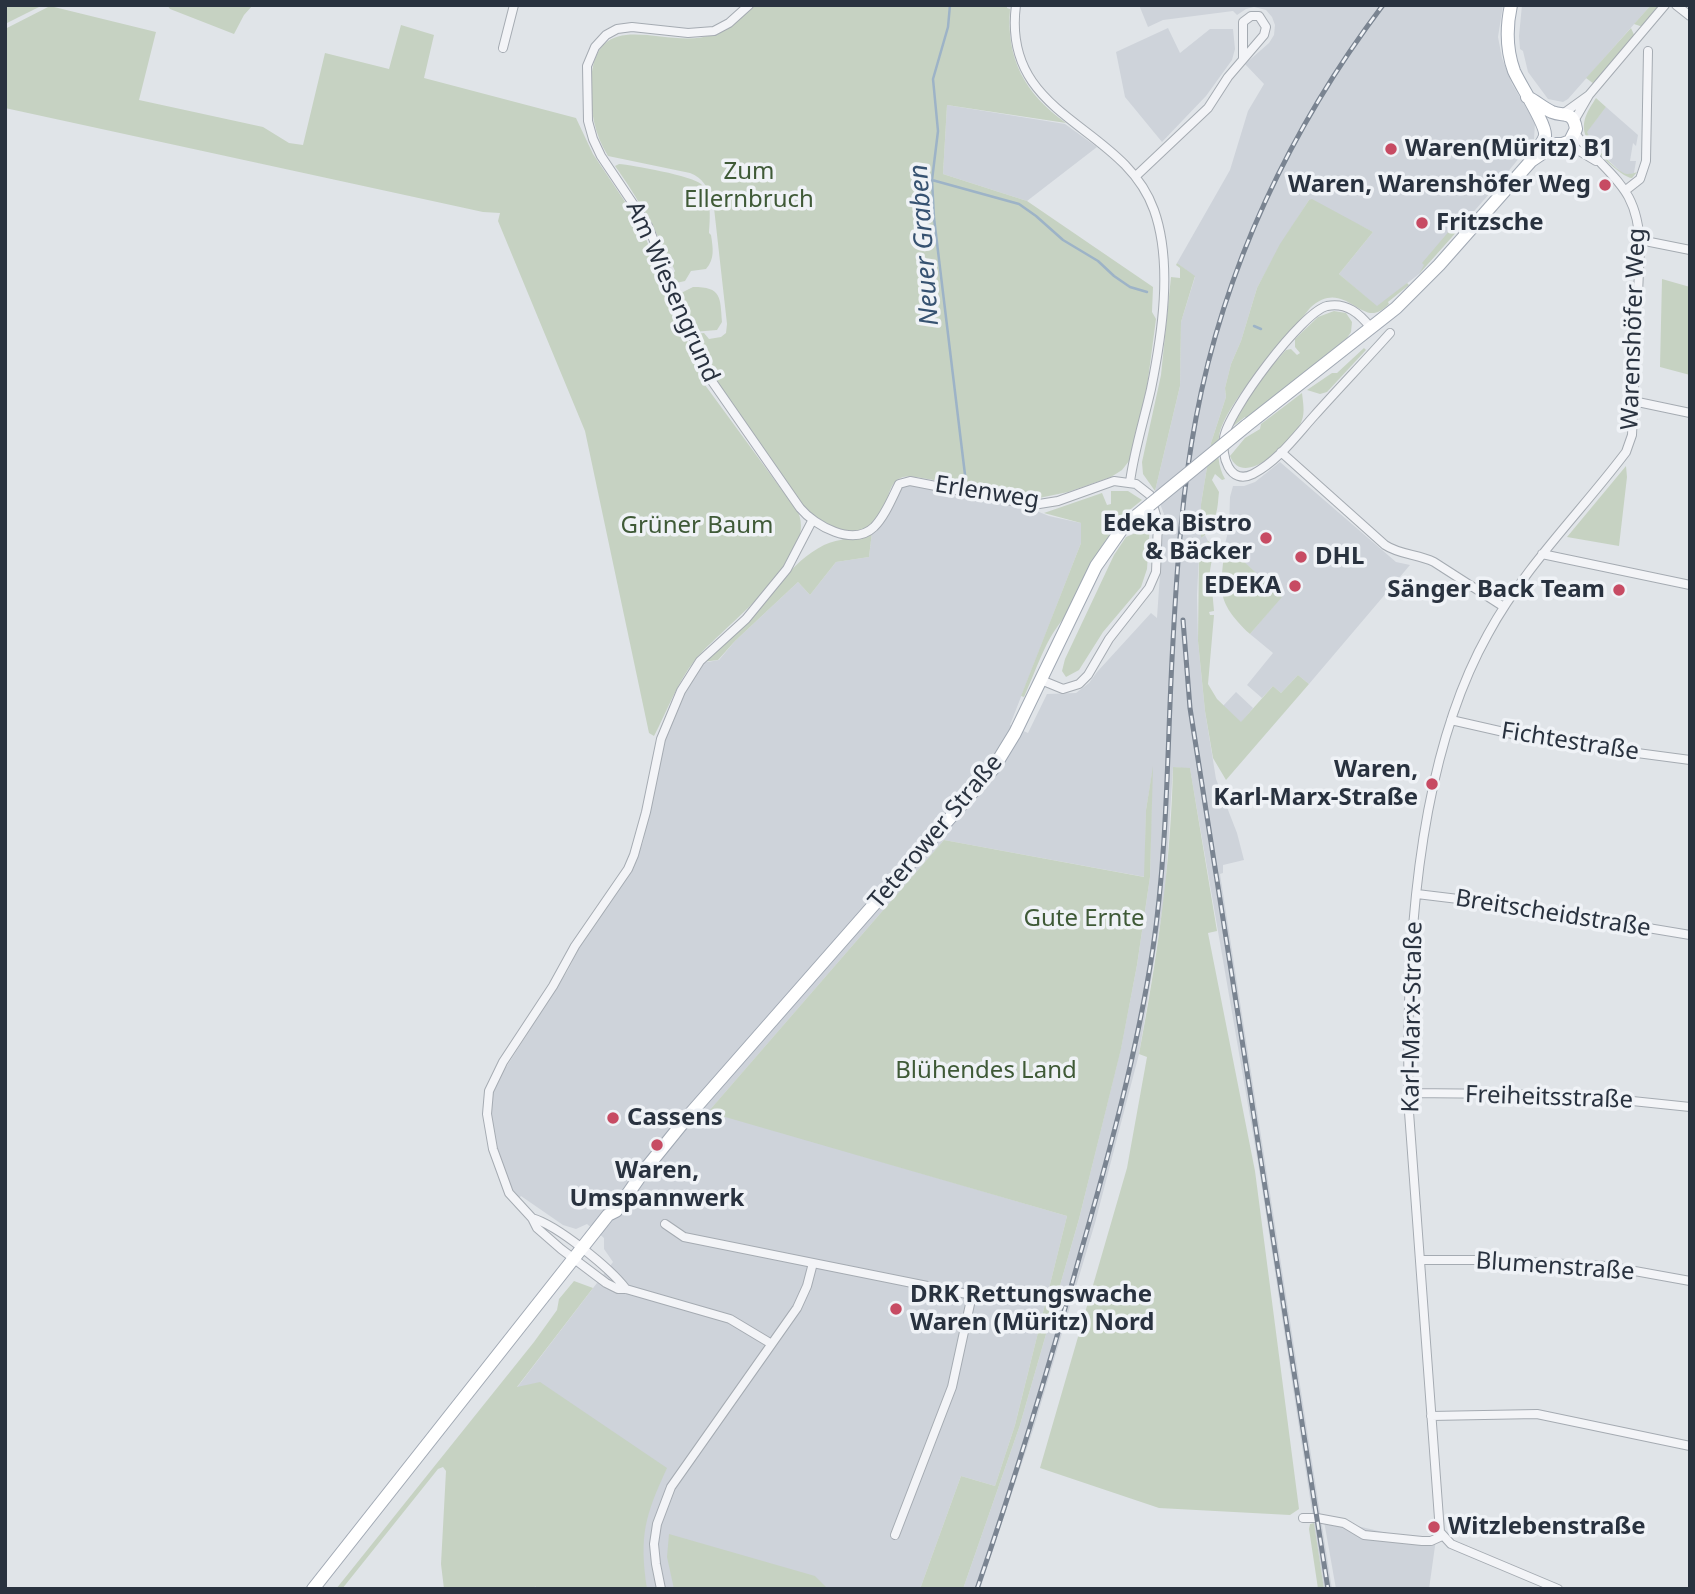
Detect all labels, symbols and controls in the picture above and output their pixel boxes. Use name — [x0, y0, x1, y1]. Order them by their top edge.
place label: Waren(Müritz) B1 — [1405, 135, 1613, 163]
marker: Waren(Müritz) B1 — [1383, 141, 1399, 157]
park label: Zum Ellernbruch — [684, 158, 814, 214]
water label: Neuer Graben — [904, 163, 946, 327]
place label: Waren, Warenshöfer Weg — [1288, 171, 1591, 199]
marker: Waren, Warenshöfer Weg — [1597, 177, 1613, 193]
street label: Am Wiesengrund — [619, 197, 725, 387]
place label: Fritzsche — [1436, 209, 1544, 237]
marker: Fritzsche — [1414, 215, 1430, 231]
street label: Warenshöfer Weg — [1616, 228, 1652, 430]
street label: Erlenweg — [933, 471, 1041, 515]
place label: Edeka Bistro & Bäcker — [1103, 510, 1252, 566]
park label: Grüner Baum — [620, 512, 774, 540]
marker: Edeka Bistro & Bäcker — [1258, 530, 1274, 546]
place label: DHL — [1315, 543, 1364, 571]
marker: DHL — [1293, 549, 1309, 565]
place label: EDEKA — [1204, 572, 1281, 600]
place label: Sänger Back Team — [1387, 576, 1605, 604]
marker: EDEKA — [1287, 578, 1303, 594]
marker: Sänger Back Team — [1611, 582, 1627, 598]
street label: Fichtestraße — [1499, 717, 1641, 767]
street label: Teterower Straße — [863, 749, 1009, 915]
place label: Waren, Karl-Marx-Straße — [1213, 756, 1418, 812]
marker: Waren, Karl-Marx-Straße — [1424, 776, 1440, 792]
street label: Breitscheidstraße — [1453, 884, 1653, 944]
park label: Gute Ernte — [1023, 905, 1145, 933]
street label: Karl-Marx-Straße — [1397, 921, 1429, 1113]
park label: Blühendes Land — [895, 1057, 1077, 1085]
street label: Freiheitsstraße — [1465, 1081, 1633, 1115]
place label: Cassens — [627, 1104, 723, 1132]
marker: Cassens — [605, 1110, 621, 1126]
marker: Waren, Umspannwerk — [649, 1137, 665, 1153]
place label: Waren, Umspannwerk — [570, 1157, 744, 1213]
street label: Blumenstraße — [1475, 1247, 1635, 1287]
place label: DRK Rettungswache Waren (Müritz) Nord — [910, 1281, 1154, 1337]
marker: DRK Rettungswache Waren (Müritz) Nord — [888, 1301, 904, 1317]
place label: Witzlebenstraße — [1448, 1513, 1646, 1541]
marker: Witzlebenstraße — [1426, 1519, 1442, 1535]

